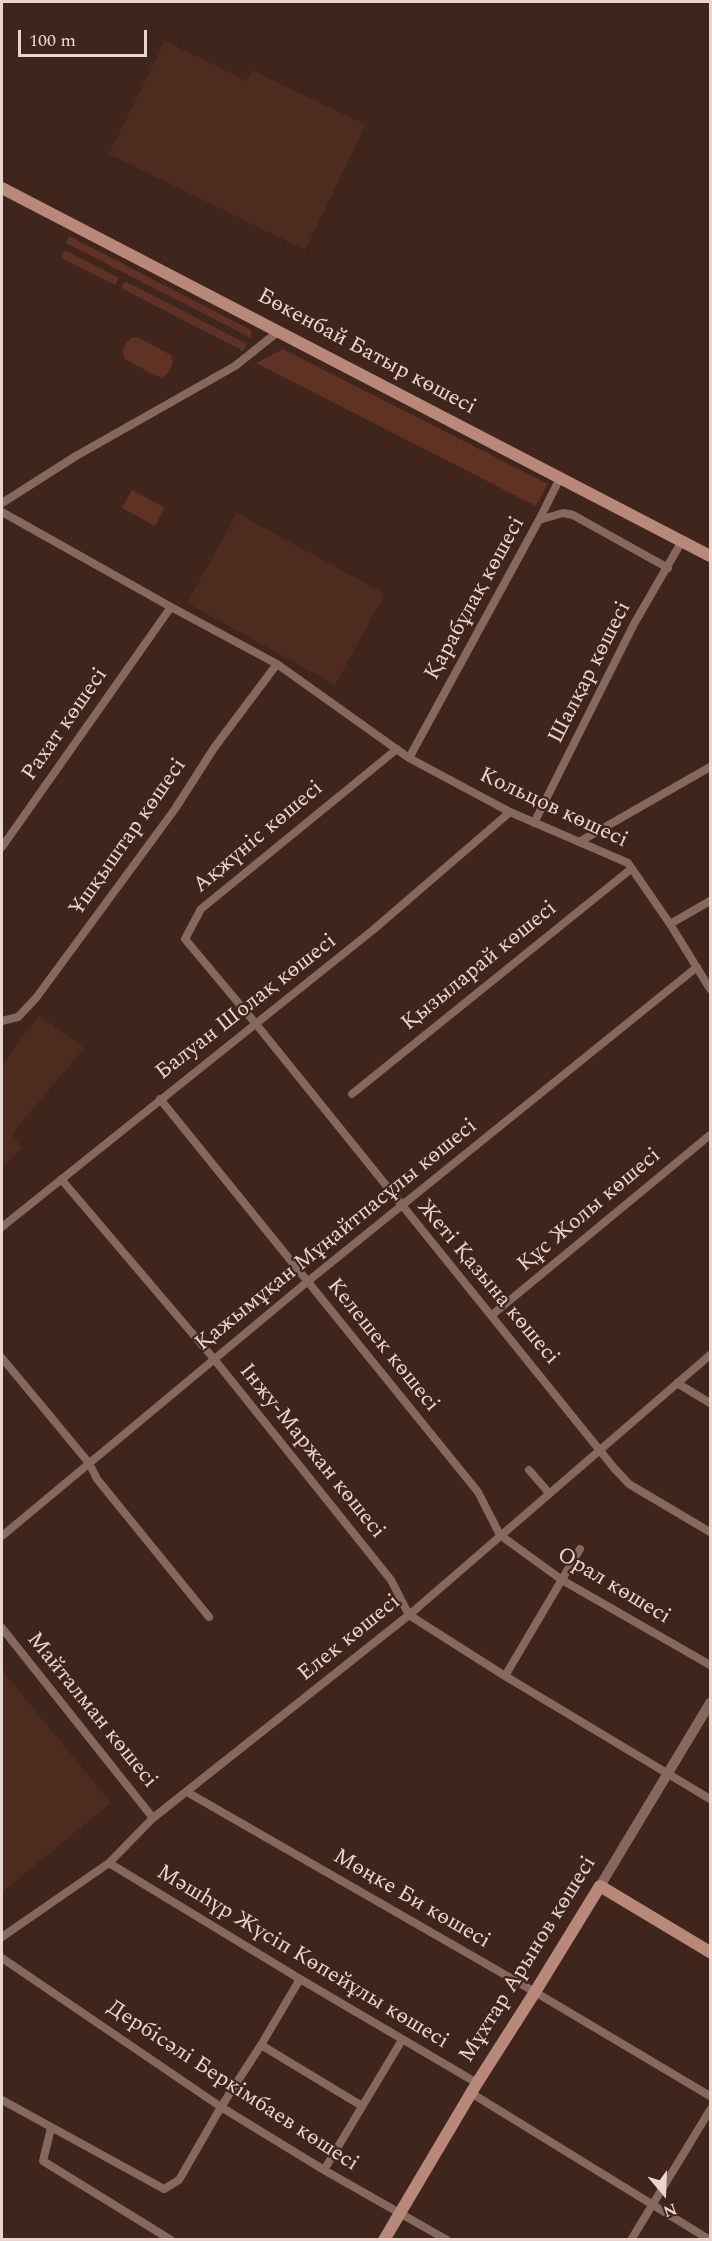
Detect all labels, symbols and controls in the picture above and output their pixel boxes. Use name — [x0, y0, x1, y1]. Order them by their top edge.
scale bar — [21, 18, 150, 56]
text: 100 m — [29, 27, 76, 54]
street label: Бөкенбай Батыр көшесі — [252, 284, 480, 422]
street label: Қарабұлақ көшесі — [420, 513, 532, 685]
street label: Шалқар көшесі — [544, 598, 638, 748]
street label: Рахат көшесі — [17, 664, 115, 786]
street label: Ұшқыштар көшесі — [65, 754, 193, 922]
street label: Кольцов көшесі — [475, 763, 631, 855]
street label: Ақжүніс көшесі — [189, 776, 329, 900]
street label: Қызыларай көшесі — [397, 896, 563, 1038]
street label: Балуан Шолақ көшесі — [151, 929, 343, 1087]
street label: Қажымұқан Мұңайтпасұлы көшесі — [191, 1114, 483, 1358]
street label: Құс Жолы көшесі — [513, 1143, 667, 1279]
street label: Жеті Қазына көшесі — [410, 1195, 564, 1371]
street label: Келешек көшесі — [320, 1274, 444, 1418]
street label: Інжу-Маржан көшесі — [232, 1359, 390, 1545]
street label: Орал көшесі — [551, 1543, 675, 1631]
street label: Елек көшесі — [294, 1590, 406, 1688]
street label: Майталман көшесі — [20, 1628, 162, 1794]
street label: Мөңке Би көшесі — [328, 1844, 494, 1956]
street label: Мұхтар Арынов көшесі — [455, 1852, 603, 2068]
street label: Мәшһүр Жүсіп Көпейұлы көшесі — [151, 1860, 453, 2056]
street label: Дербісәлі Беркімбаев көшесі — [101, 1996, 363, 2178]
north arrow — [634, 2163, 694, 2223]
text: N — [660, 2197, 680, 2223]

